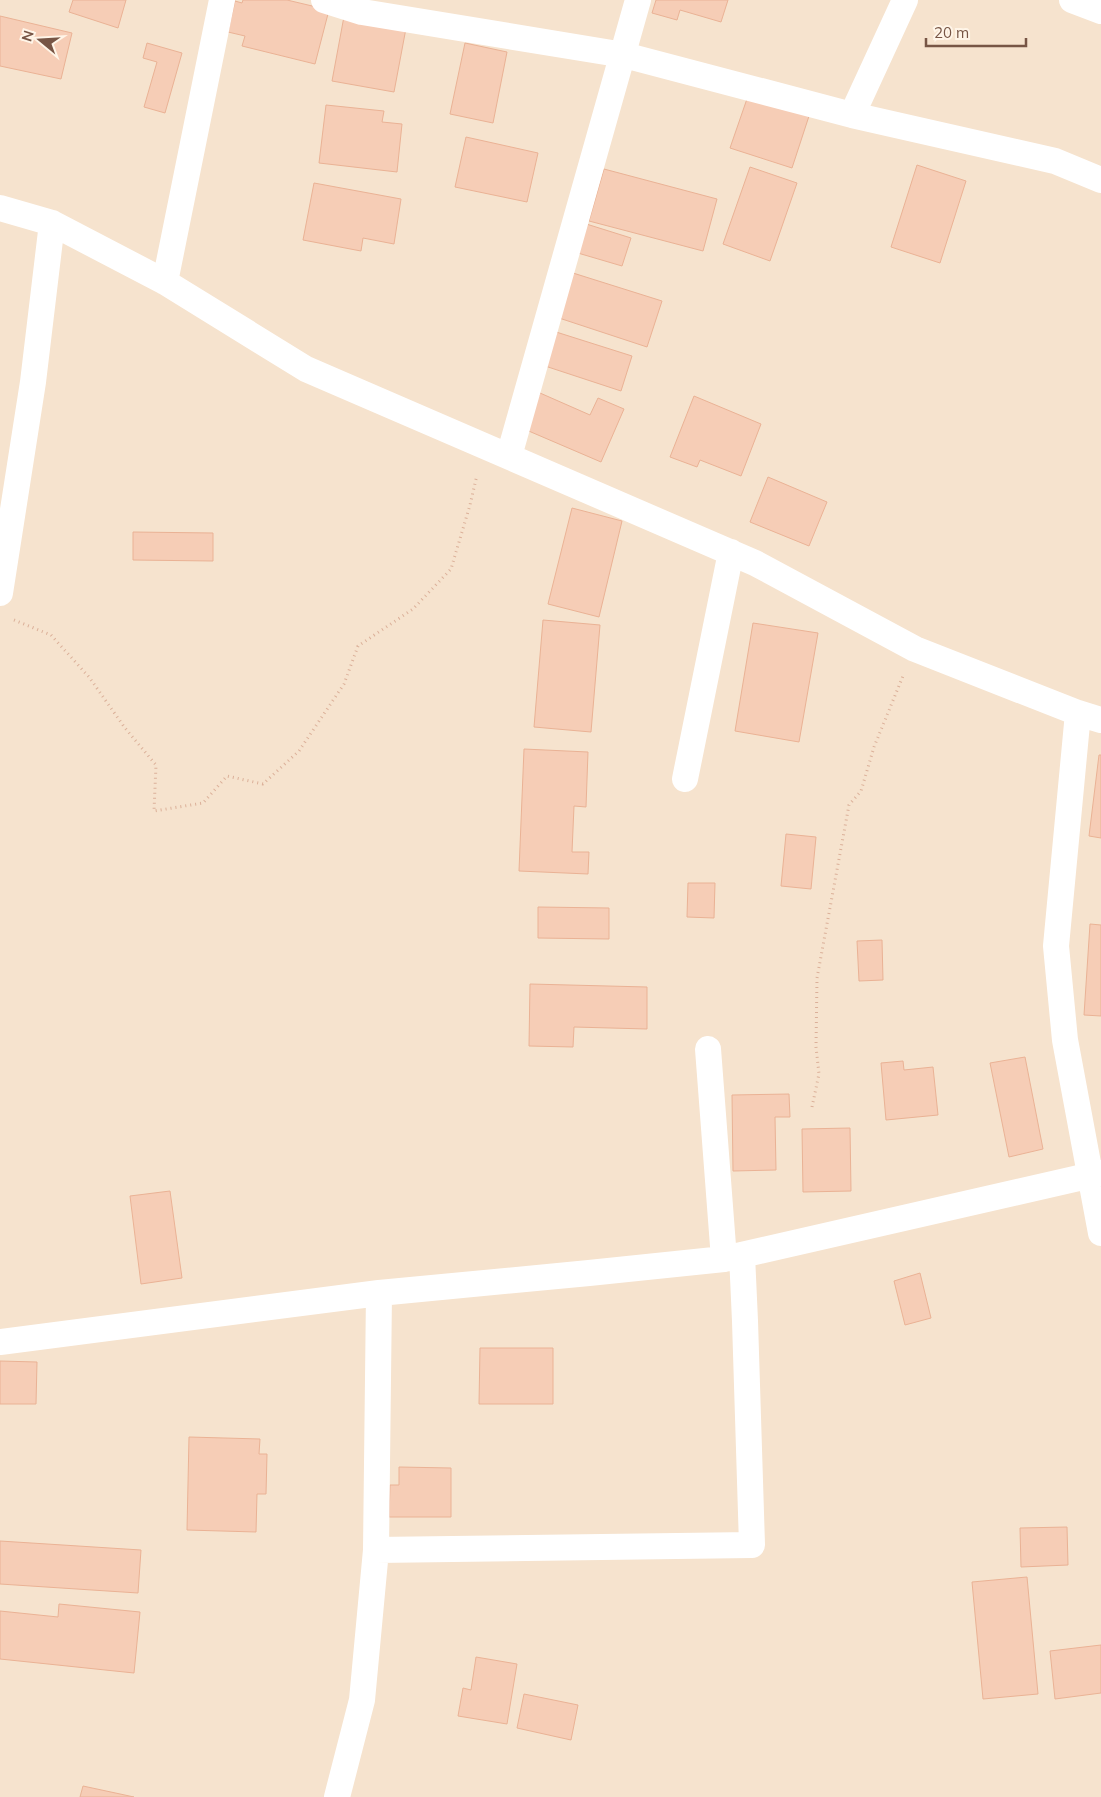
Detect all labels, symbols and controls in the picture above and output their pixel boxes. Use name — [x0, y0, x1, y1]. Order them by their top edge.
north arrow — [15, 15, 65, 65]
scale bar — [926, 15, 1026, 47]
text: 20 m — [934, 23, 969, 42]
text: N — [17, 28, 38, 44]

